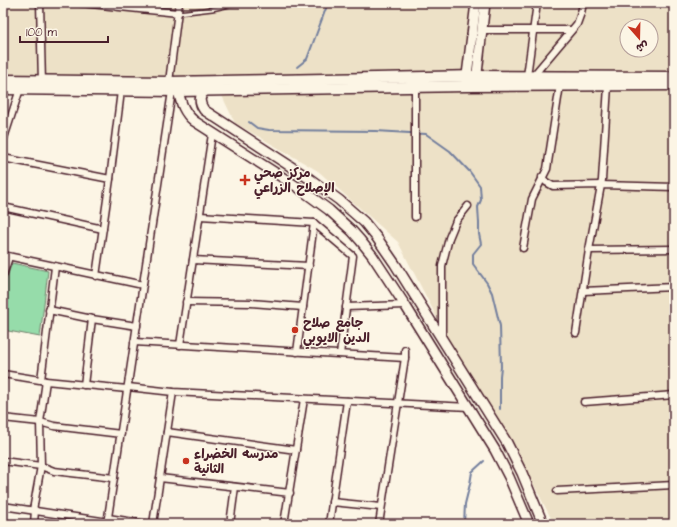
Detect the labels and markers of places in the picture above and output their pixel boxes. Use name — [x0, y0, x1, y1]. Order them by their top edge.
place label: مركز صحي الإصلاح الزراعي — [254, 164, 335, 200]
marker: مركز صحي الإصلاح الزراعي — [239, 174, 251, 186]
place label: جامع صلاح الدين الايوبي — [303, 314, 370, 350]
marker: جامع صلاح الدين الايوبي — [290, 325, 300, 335]
place label: مدرسه الخضراء الثانية — [194, 445, 279, 478]
marker: مدرسه الخضراء الثانية — [181, 456, 191, 466]

